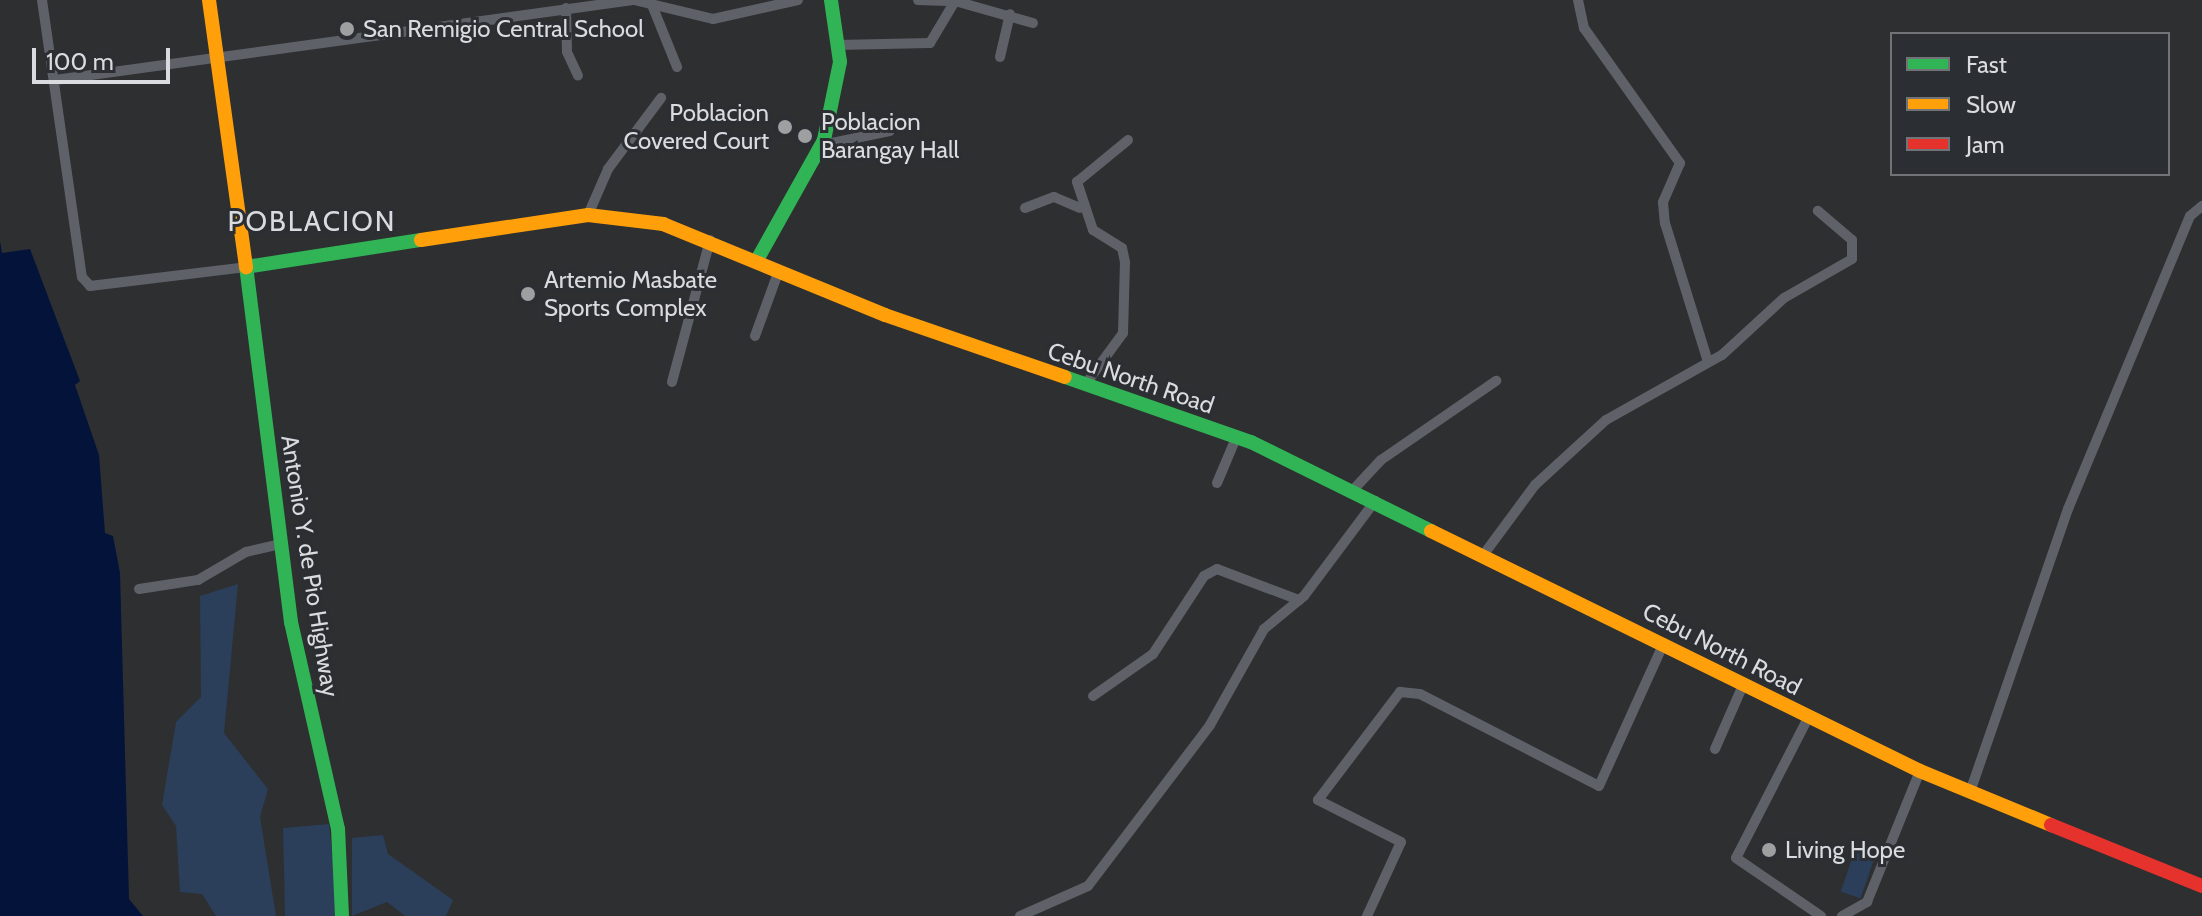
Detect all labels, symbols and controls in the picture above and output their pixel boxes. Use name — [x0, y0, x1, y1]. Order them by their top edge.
place label: San Remigio Central School — [363, 15, 644, 43]
marker: San Remigio Central School — [338, 20, 356, 38]
scale bar — [36, 32, 174, 82]
legend — [1890, 32, 2170, 176]
text: 100 m — [46, 47, 114, 76]
text: Fast — [1966, 50, 2007, 79]
text: Slow — [1966, 90, 2016, 119]
place label: Poblacion Covered Court — [624, 99, 769, 155]
place label: Poblacion Barangay Hall — [821, 108, 959, 164]
marker: Poblacion Covered Court — [776, 118, 794, 136]
marker: Poblacion Barangay Hall — [796, 127, 814, 145]
text: Jam — [1966, 130, 2004, 159]
district label: POBLACION — [228, 204, 396, 238]
place label: Artemio Masbate Sports Complex — [544, 266, 717, 322]
marker: Artemio Masbate Sports Complex — [519, 285, 537, 303]
street label: Cebu North Road — [1044, 336, 1218, 420]
street label: Antonio Y. de Pio Highway — [275, 433, 345, 699]
street label: Cebu North Road — [1638, 597, 1806, 701]
place label: Living Hope — [1785, 836, 1905, 864]
marker: Living Hope — [1760, 841, 1778, 859]

